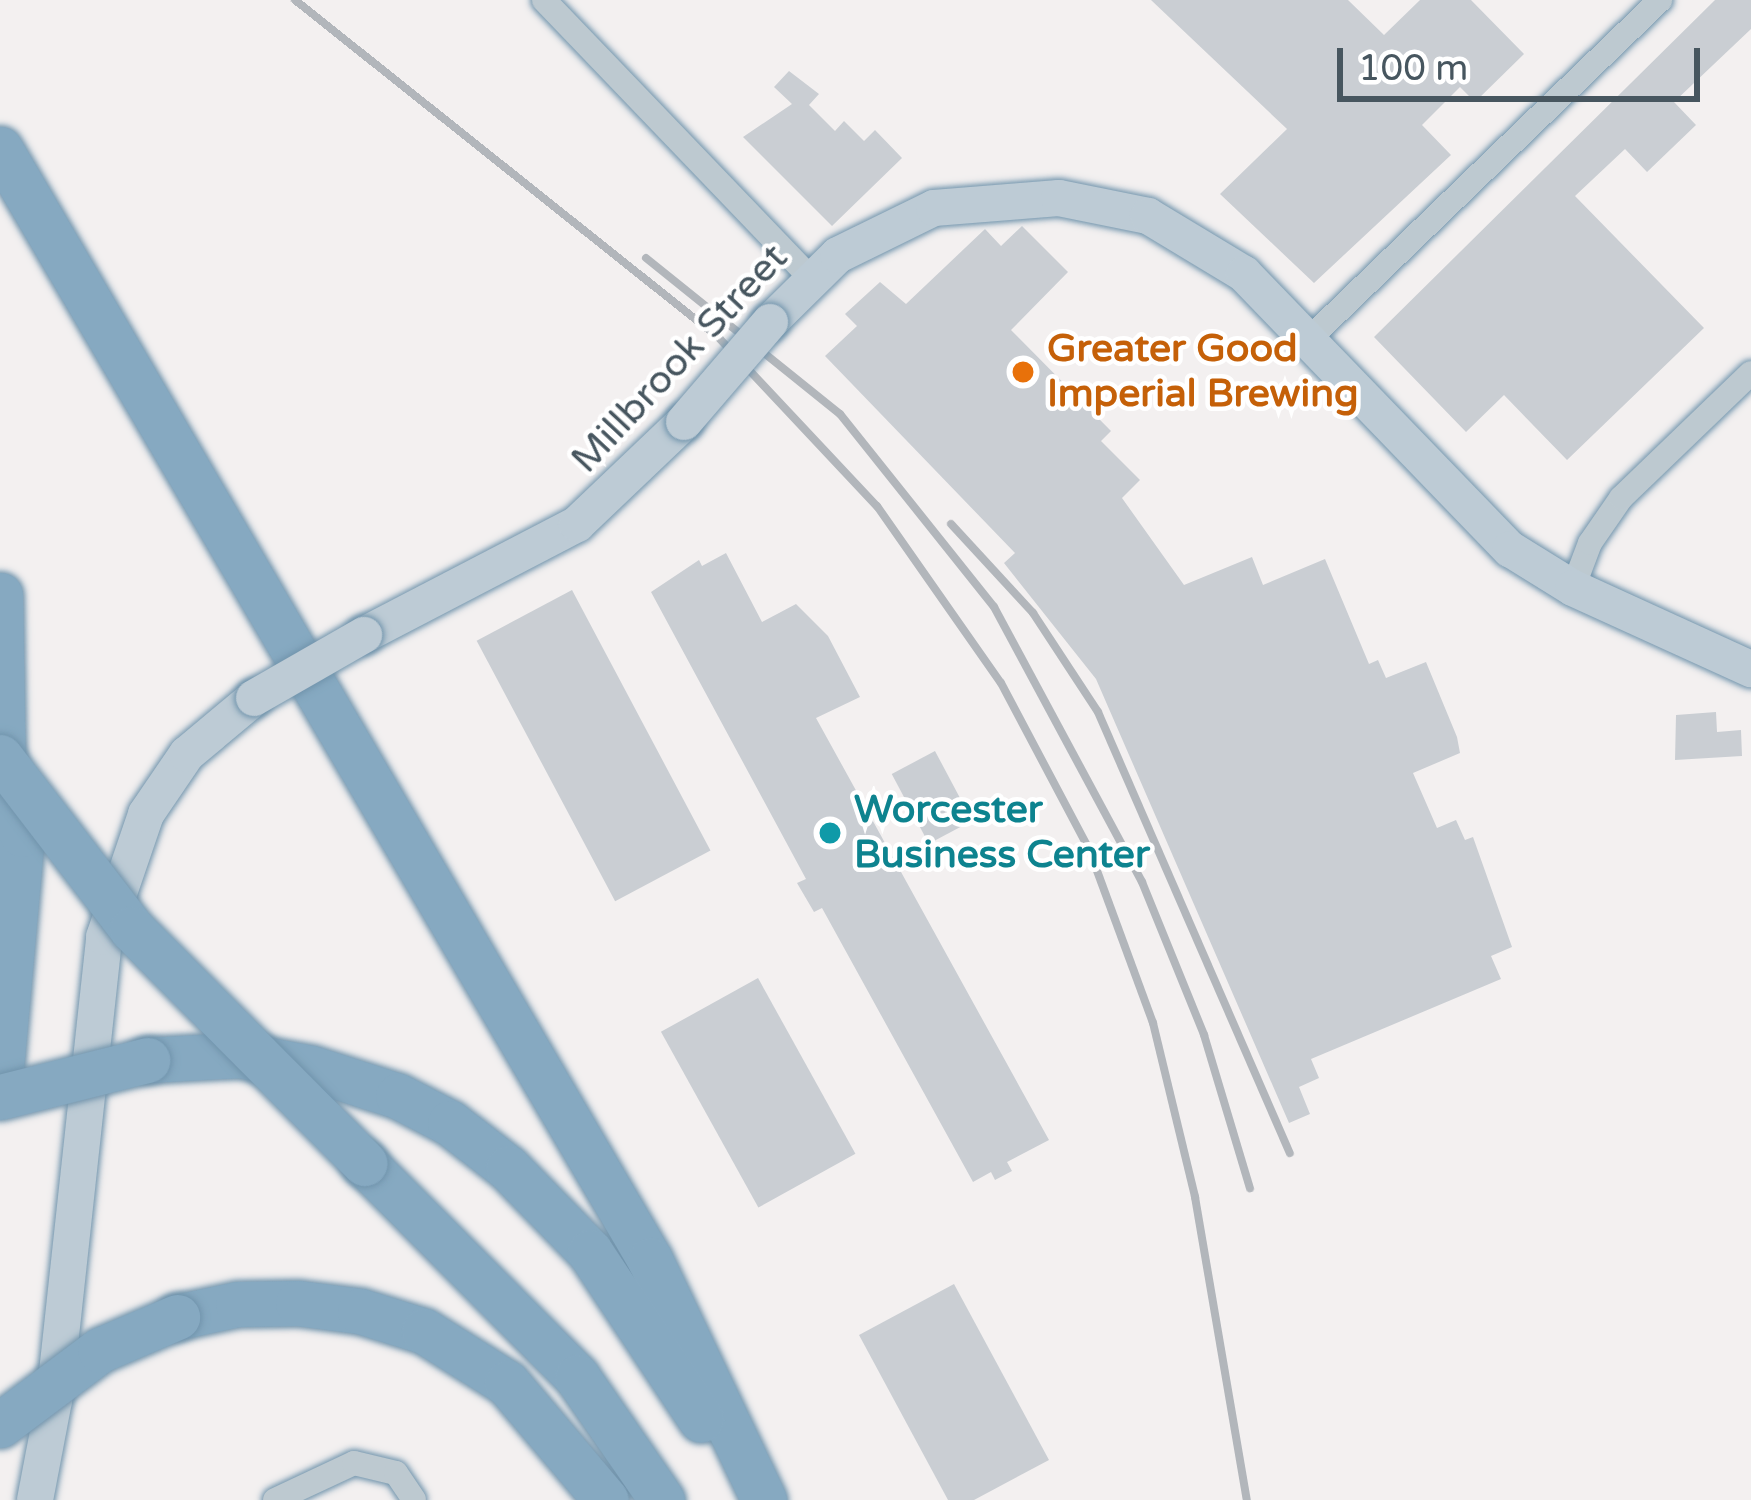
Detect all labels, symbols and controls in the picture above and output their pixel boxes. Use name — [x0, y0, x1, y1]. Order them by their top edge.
scale bar — [1343, 24, 1706, 98]
text: 100 m — [1358, 47, 1468, 90]
street label: Millbrook Street — [562, 235, 798, 483]
place label: Greater Good Imperial Brewing — [1047, 327, 1359, 418]
marker: Greater Good Imperial Brewing — [1010, 359, 1036, 385]
place label: Worcester Business Center — [854, 788, 1150, 879]
marker: Worcester Business Center — [817, 820, 843, 846]

